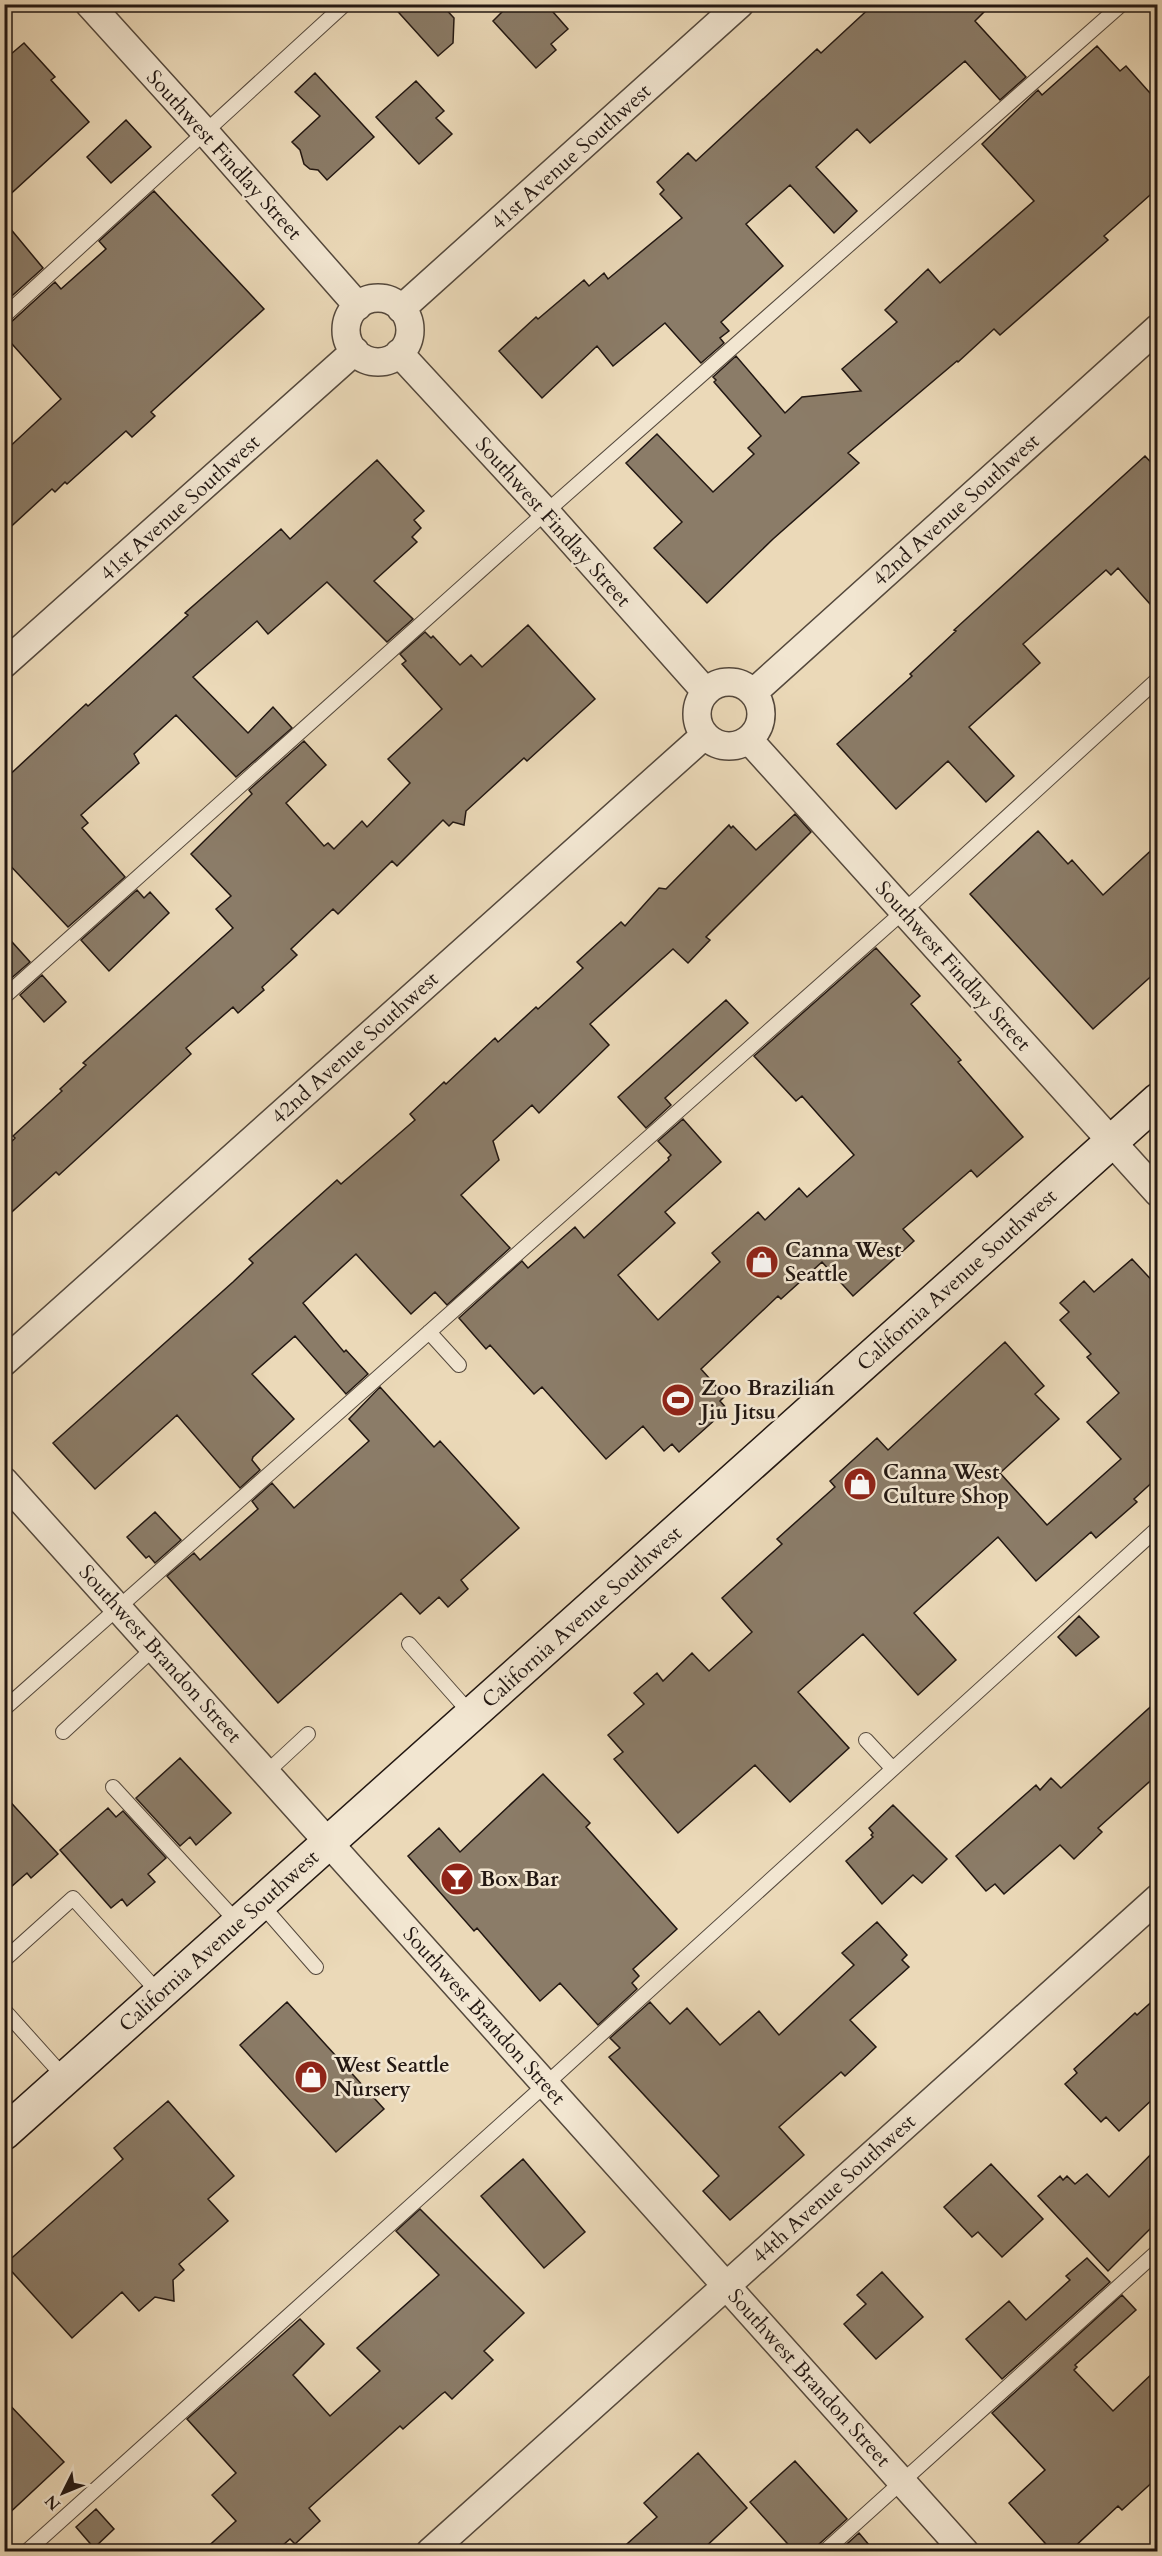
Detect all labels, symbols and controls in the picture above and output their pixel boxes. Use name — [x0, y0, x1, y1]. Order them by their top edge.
street label: Southwest Findlay Street — [140, 64, 309, 247]
street label: 41st Avenue Southwest — [485, 77, 658, 237]
street label: 42nd Avenue Southwest — [866, 427, 1046, 593]
street label: 41st Avenue Southwest — [94, 428, 267, 588]
street label: Southwest Findlay Street — [469, 431, 638, 614]
street label: Southwest Findlay Street — [869, 875, 1038, 1058]
street label: 42nd Avenue Southwest — [265, 965, 445, 1131]
street label: California Avenue Southwest — [851, 1182, 1063, 1378]
place label: Canna West Seattle — [785, 1236, 902, 1289]
shop icon: Canna West Seattle — [744, 1244, 780, 1280]
place label: Zoo Brazilian Jiu Jitsu — [698, 1374, 835, 1427]
sports icon: Zoo Brazilian Jiu Jitsu — [660, 1382, 696, 1418]
place label: Canna West Culture Shop — [883, 1458, 1009, 1511]
shop icon: Canna West Culture Shop — [842, 1466, 878, 1502]
street label: California Avenue Southwest — [476, 1519, 688, 1715]
street label: Southwest Brandon Street — [72, 1559, 248, 1750]
street label: California Avenue Southwest — [113, 1843, 325, 2039]
bar icon: Box Bar — [439, 1861, 475, 1897]
place label: Box Bar — [480, 1865, 559, 1894]
street label: Southwest Brandon Street — [396, 1921, 572, 2112]
place label: West Seattle Nursery — [333, 2051, 450, 2104]
shop icon: West Seattle Nursery — [293, 2059, 329, 2095]
street label: 44th Avenue Southwest — [746, 2108, 922, 2270]
street label: Southwest Brandon Street — [721, 2283, 897, 2474]
north arrow — [33, 2463, 93, 2523]
text: N — [40, 2490, 66, 2515]

